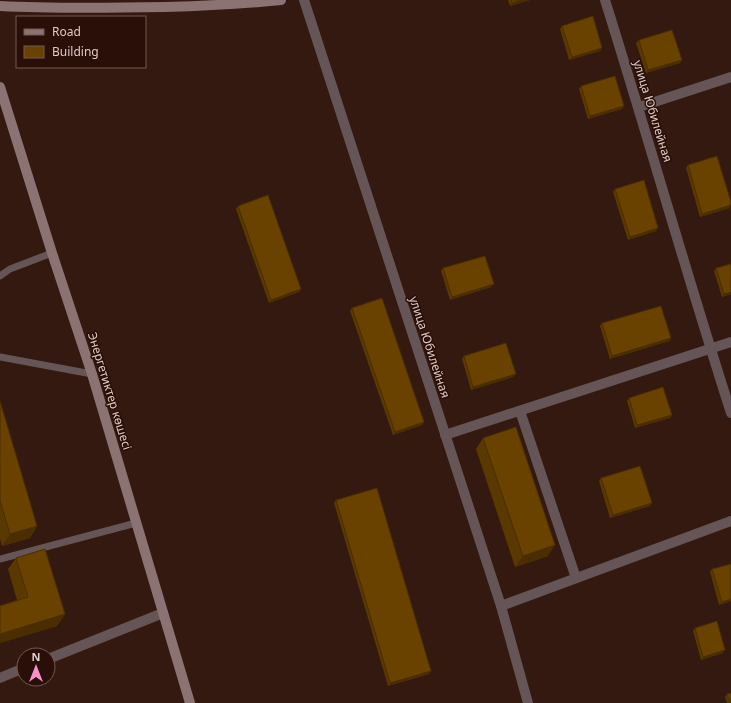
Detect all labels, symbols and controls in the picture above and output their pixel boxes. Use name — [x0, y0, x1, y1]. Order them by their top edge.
legend — [16, 16, 146, 68]
text: Road — [52, 23, 81, 40]
text: Building — [52, 43, 99, 60]
street label: улица Юбилейная — [629, 58, 677, 164]
street label: улица Юбилейная — [406, 294, 454, 400]
street label: Энергетиктер көшесі — [84, 330, 136, 452]
north arrow — [16, 647, 56, 687]
text: N — [32, 649, 40, 664]

